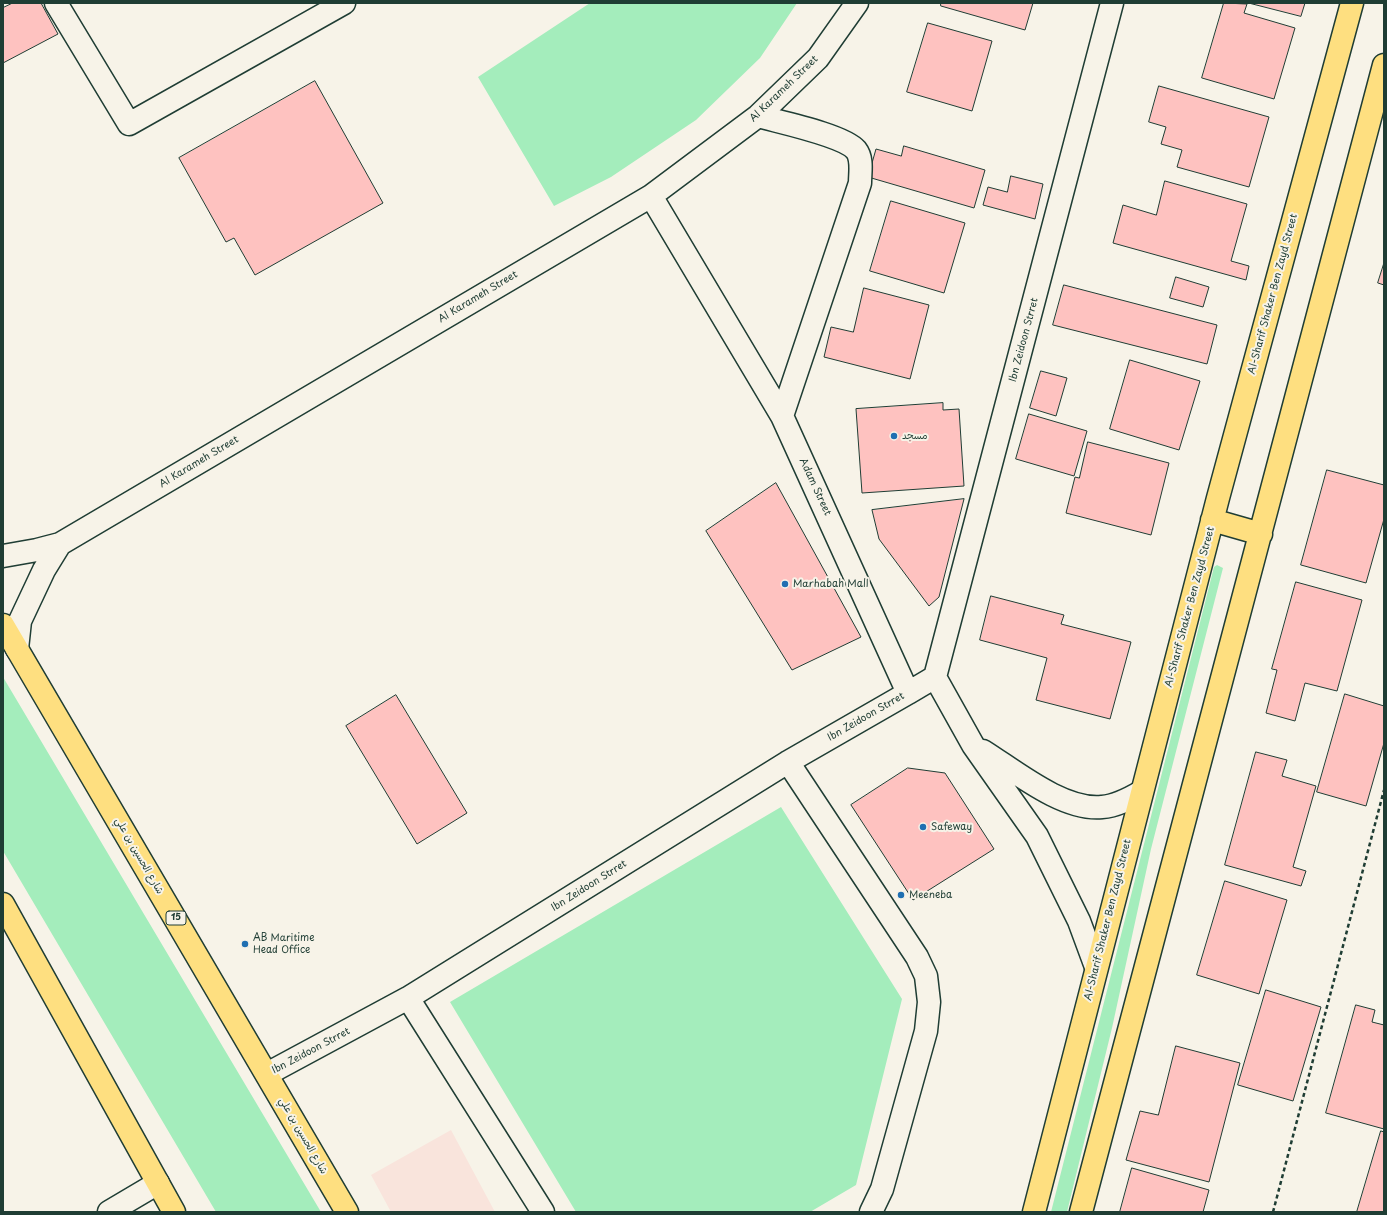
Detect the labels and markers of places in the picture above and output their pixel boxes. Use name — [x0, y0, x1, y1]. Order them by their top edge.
place label: مسجد — [902, 430, 928, 442]
marker: مسجد — [889, 431, 899, 441]
place label: Marhabah Mall — [793, 578, 869, 590]
marker: Marhabah Mall — [780, 579, 790, 589]
place label: Safeway — [931, 821, 972, 833]
marker: Safeway — [918, 822, 928, 832]
place label: Meeneba — [909, 889, 952, 901]
marker: Meeneba — [896, 890, 906, 900]
place label: AB Maritime Head Office — [253, 932, 314, 956]
marker: AB Maritime Head Office — [240, 939, 250, 949]

